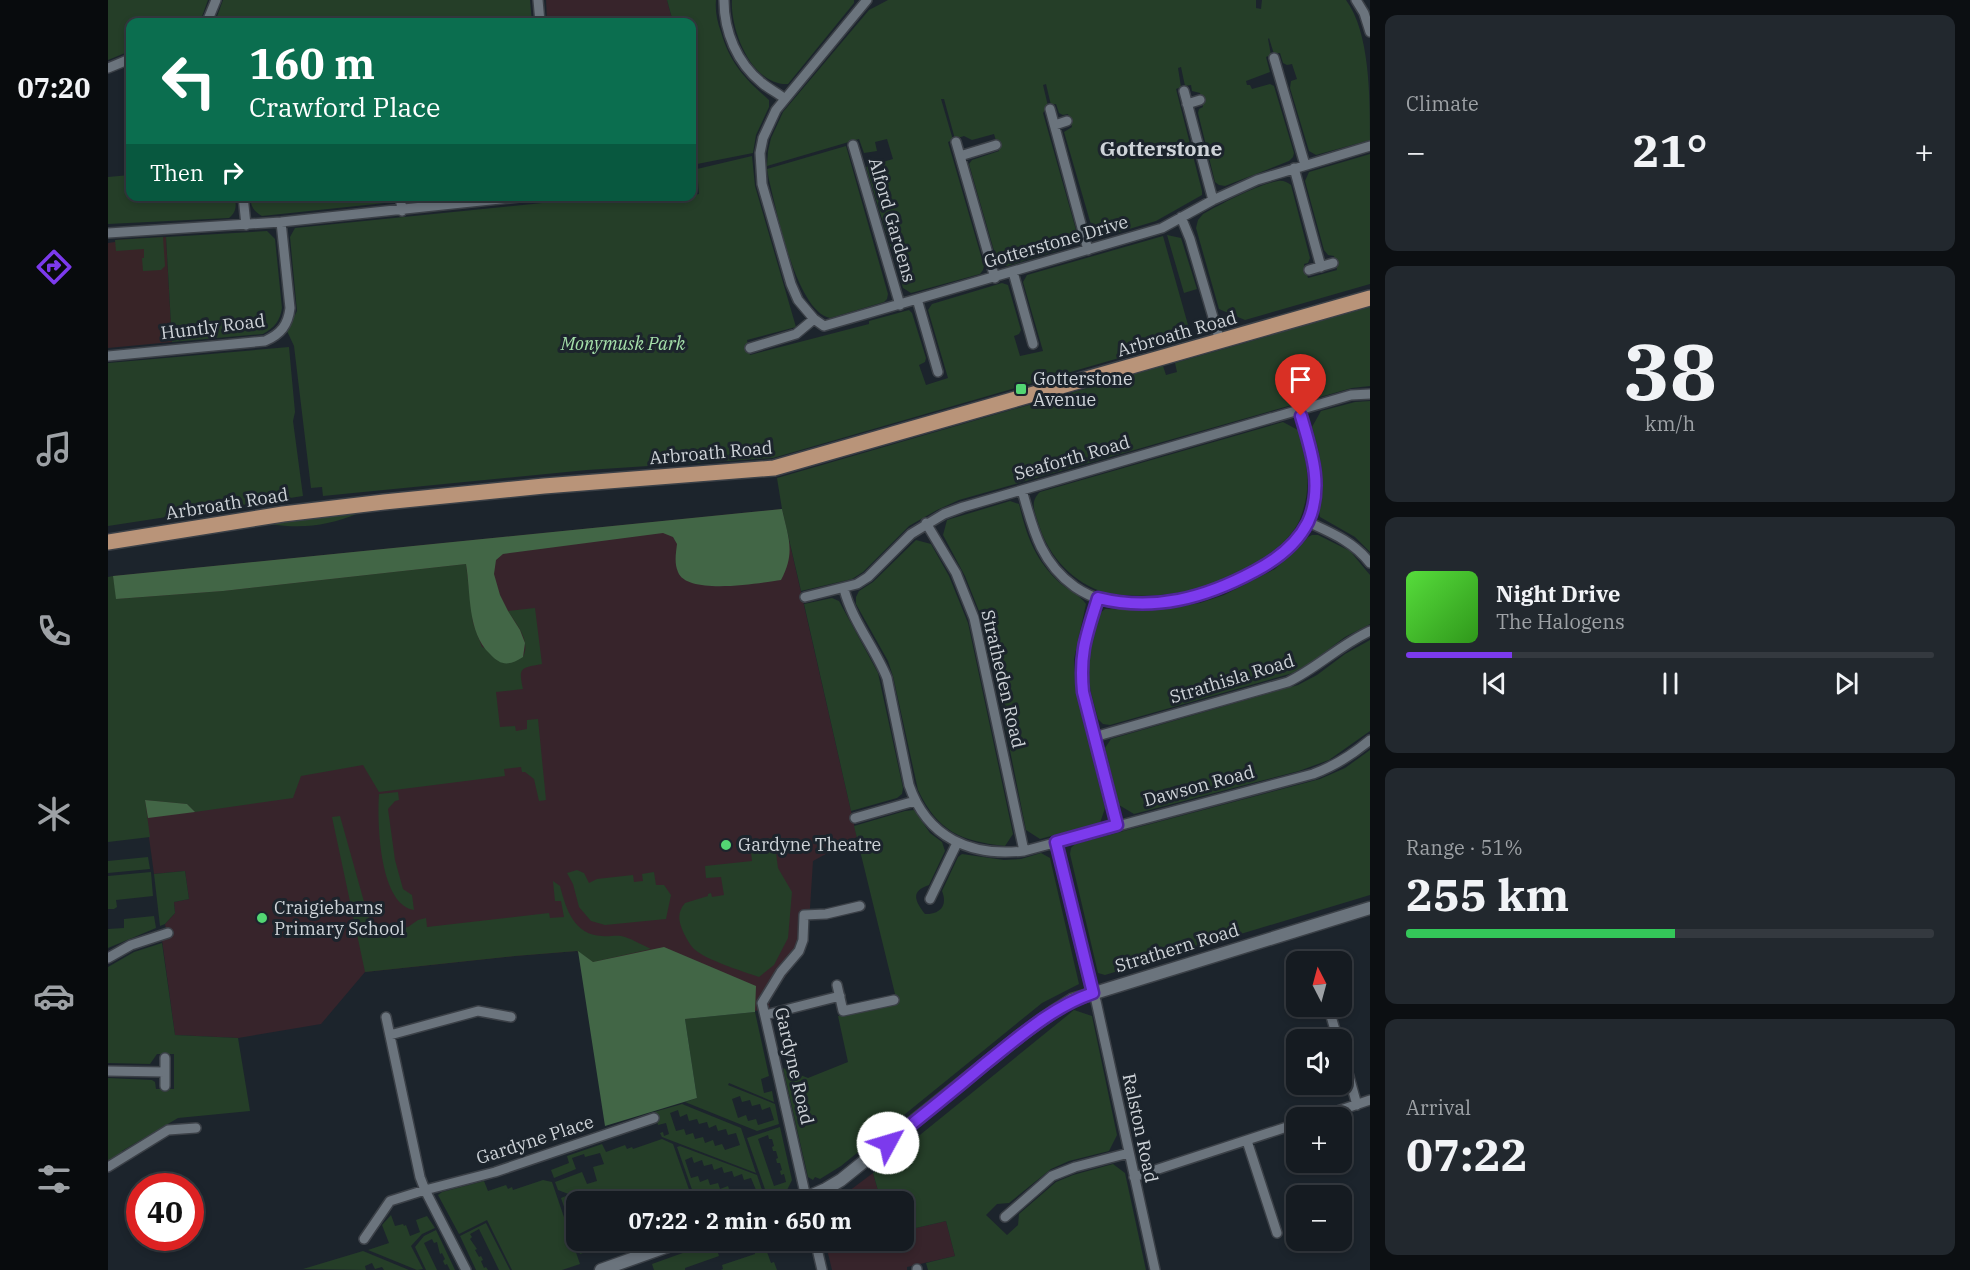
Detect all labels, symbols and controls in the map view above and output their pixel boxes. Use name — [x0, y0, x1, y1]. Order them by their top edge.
text: 160 m — [249, 36, 375, 91]
icon: left — [150, 42, 228, 120]
text: 07:20 — [18, 70, 90, 105]
text: Crawford Place — [249, 89, 440, 124]
text: Climate — [1406, 90, 1479, 117]
text: 21° — [1632, 121, 1708, 179]
text: − — [1406, 130, 1426, 173]
text: + — [1914, 130, 1934, 173]
district label: Gotterstone — [1100, 134, 1222, 162]
street label: Alford Gardens — [864, 155, 921, 285]
icon: right — [216, 156, 249, 189]
text: Then — [150, 158, 204, 187]
street label: Gotterstone Drive — [981, 210, 1131, 273]
icon: directions — [33, 246, 75, 288]
street label: Arbroath Road — [1114, 305, 1240, 362]
street label: Huntly Road — [159, 309, 267, 344]
text: 38 — [1623, 320, 1717, 421]
park label: Monymusk Park — [560, 332, 686, 355]
pin — [1275, 354, 1326, 416]
icon: arrive — [1284, 363, 1317, 396]
place label: Gotterstone Avenue — [1033, 367, 1133, 411]
marker: Gotterstone Avenue — [1014, 382, 1028, 396]
text: km/h — [1645, 410, 1695, 437]
icon: music — [33, 428, 75, 470]
street label: Seaforth Road — [1011, 430, 1132, 485]
street label: Arbroath Road — [648, 436, 774, 469]
street label: Arbroath Road — [164, 482, 290, 525]
text: Night Drive — [1496, 579, 1621, 608]
street label: Stratheden Road — [976, 608, 1031, 750]
text: The Halogens — [1496, 608, 1625, 635]
icon: phone — [33, 610, 75, 652]
street label: Strathisla Road — [1167, 649, 1297, 708]
icon: previous — [1478, 667, 1511, 700]
icon: pause — [1654, 667, 1687, 700]
icon: next — [1830, 667, 1863, 700]
street label: Dawson Road — [1141, 760, 1257, 811]
icon: climate — [33, 793, 75, 835]
place label: Gardyne Theatre — [738, 833, 881, 856]
text: Range · 51% — [1406, 834, 1523, 861]
marker: Gardyne Theatre — [719, 838, 733, 852]
text: 255 km — [1406, 865, 1569, 923]
place label: Craigiebarns Primary School — [274, 896, 405, 940]
marker: Craigiebarns Primary School — [255, 911, 269, 925]
street label: Strathern Road — [1112, 918, 1242, 977]
north arrow — [1286, 951, 1352, 1017]
map controls — [1286, 951, 1352, 1251]
icon: car — [33, 975, 75, 1017]
street label: Gardyne Road — [770, 1005, 819, 1127]
button: sound — [1286, 1029, 1352, 1095]
street label: Ralston Road — [1118, 1071, 1163, 1185]
text: Arrival — [1406, 1094, 1471, 1121]
button: + — [1286, 1107, 1352, 1173]
street label: Gardyne Place — [473, 1110, 596, 1169]
position arrow — [856, 1111, 920, 1175]
text: 07:22 — [1406, 1125, 1528, 1183]
icon: filters — [33, 1158, 75, 1200]
speed limit sign: 40 — [126, 1173, 204, 1251]
button: − — [1286, 1185, 1352, 1251]
text: 07:22 · 2 min · 650 m — [628, 1206, 852, 1235]

